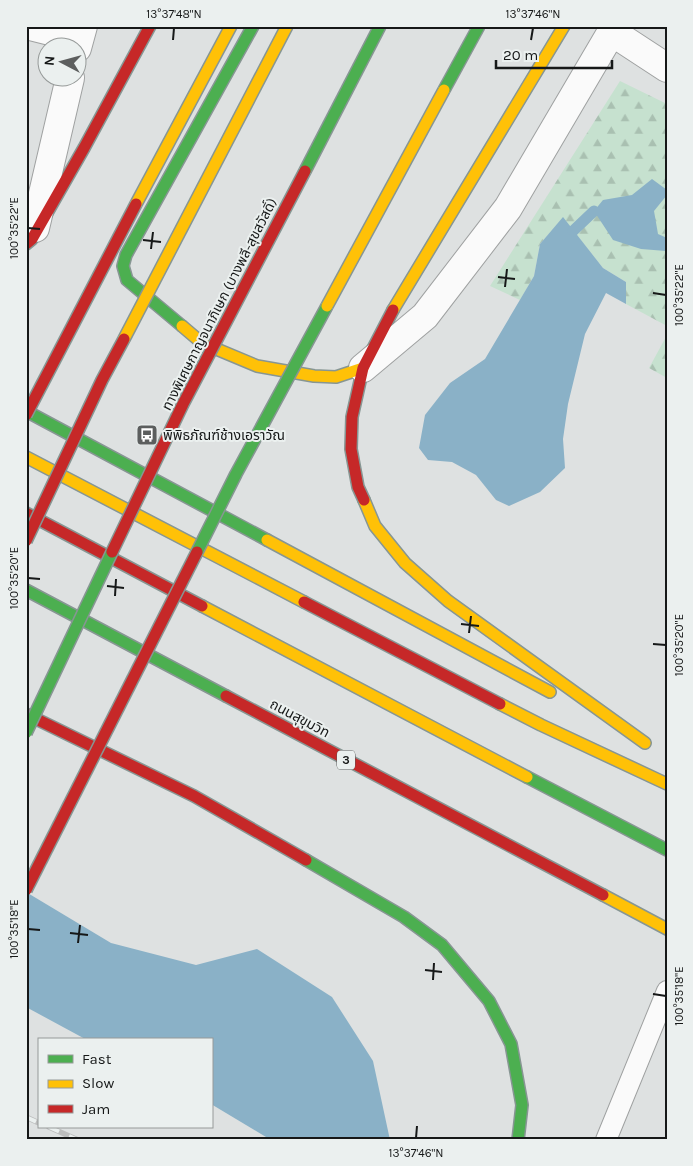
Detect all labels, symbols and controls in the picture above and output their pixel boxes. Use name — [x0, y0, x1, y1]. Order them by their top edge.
text: 13°37'48"N — [146, 7, 202, 21]
text: 13°37'46"N — [506, 7, 560, 21]
north arrow — [38, 38, 88, 88]
scale bar — [496, 38, 612, 70]
text: 20 m — [503, 46, 538, 64]
text: N — [41, 55, 59, 67]
street label: ทางพิเศษกาญจนาภิเษก (บางพลี-สุขสวัสดิ์) — [158, 195, 281, 413]
text: 100°35'22"E — [7, 197, 21, 259]
text: 100°35'22"E — [672, 264, 686, 326]
bus stop icon: พิพิธภัณฑ์ช้างเอราวัณ — [135, 423, 159, 447]
place label: พิพิธภัณฑ์ช้างเอราวัณ — [163, 427, 285, 444]
text: 100°35'20"E — [7, 547, 21, 609]
text: 100°35'20"E — [672, 614, 686, 676]
street label: ถนนสุขุมวิท — [267, 696, 333, 741]
road number: 3 — [337, 750, 355, 770]
text: 100°35'18"E — [7, 899, 21, 959]
text: 100°35'18"E — [672, 966, 686, 1026]
legend — [38, 1038, 212, 1128]
text: Fast — [82, 1050, 112, 1068]
text: Slow — [82, 1074, 114, 1092]
text: Jam — [82, 1100, 110, 1118]
text: 13°37'46"N — [389, 1146, 443, 1160]

